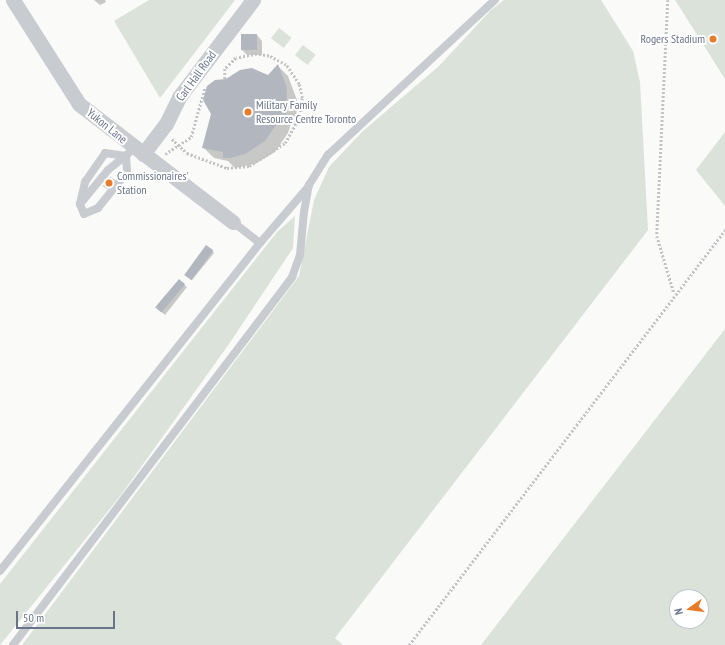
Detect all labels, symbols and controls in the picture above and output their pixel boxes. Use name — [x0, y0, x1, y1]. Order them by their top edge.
place label: Rogers Stadium — [640, 32, 705, 46]
marker: Rogers Stadium — [708, 34, 718, 44]
street label: Carl Hall Road — [173, 48, 219, 104]
place label: Military Family Resource Centre Toronto — [256, 98, 356, 126]
street label: Yukon Lane — [84, 106, 130, 146]
marker: Military Family Resource Centre Toronto — [243, 107, 253, 117]
place label: Commissionaires' Station — [117, 169, 189, 197]
marker: Commissionaires' Station — [104, 178, 114, 188]
north arrow — [669, 589, 709, 629]
scale bar — [18, 603, 117, 629]
text: N — [671, 607, 686, 616]
text: 50 m — [23, 610, 44, 625]

